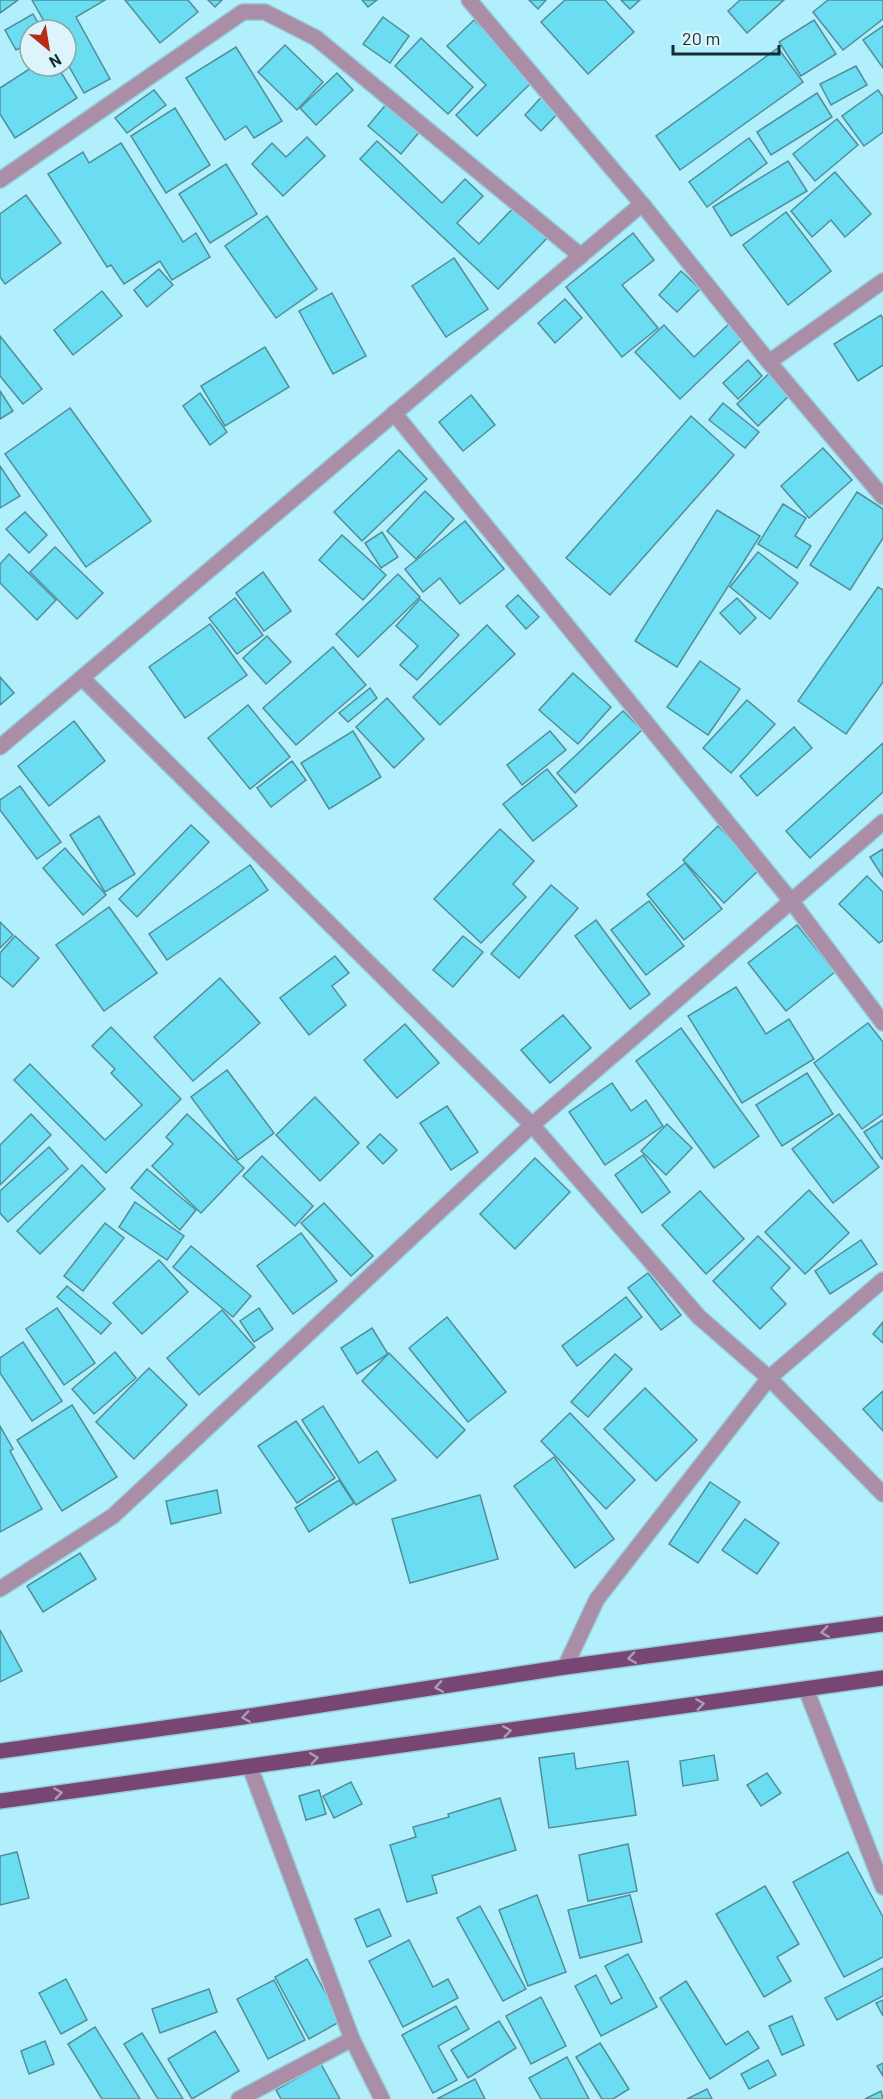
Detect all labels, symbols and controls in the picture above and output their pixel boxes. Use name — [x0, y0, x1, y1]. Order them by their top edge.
north arrow — [18, 18, 78, 78]
scale bar — [673, 18, 780, 56]
text: 20 m — [682, 27, 720, 49]
text: N — [46, 51, 65, 72]
one-way arrow — [820, 1625, 830, 1637]
one-way arrow — [627, 1651, 636, 1663]
one-way arrow — [434, 1680, 444, 1692]
one-way arrow — [695, 1699, 704, 1711]
one-way arrow — [242, 1710, 251, 1722]
one-way arrow — [502, 1726, 511, 1738]
one-way arrow — [309, 1753, 318, 1765]
one-way arrow — [53, 1788, 63, 1800]

